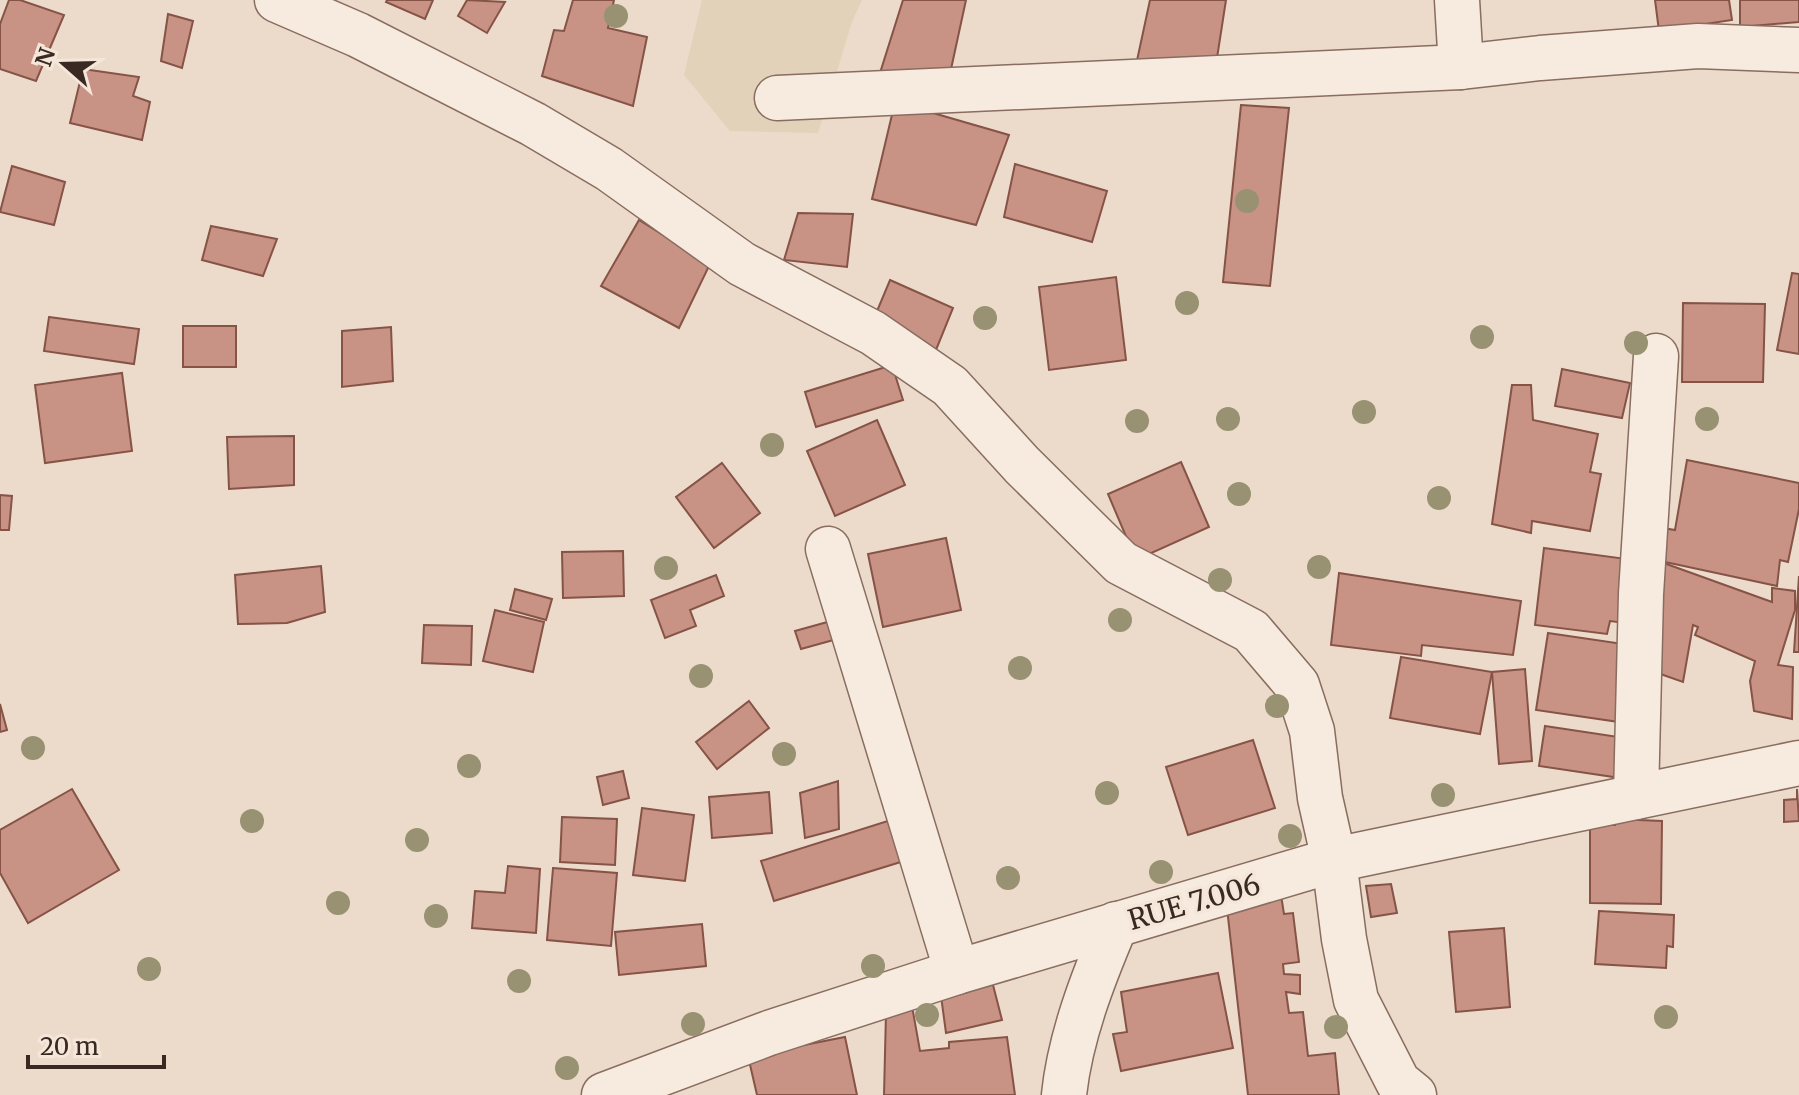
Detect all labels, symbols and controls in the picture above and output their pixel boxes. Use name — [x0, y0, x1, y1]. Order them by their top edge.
north arrow — [24, 24, 104, 104]
text: N — [29, 44, 62, 70]
street label: RUE 7.006 — [1124, 866, 1264, 938]
scale bar — [28, 1019, 164, 1069]
text: 20 m — [40, 1031, 99, 1062]

